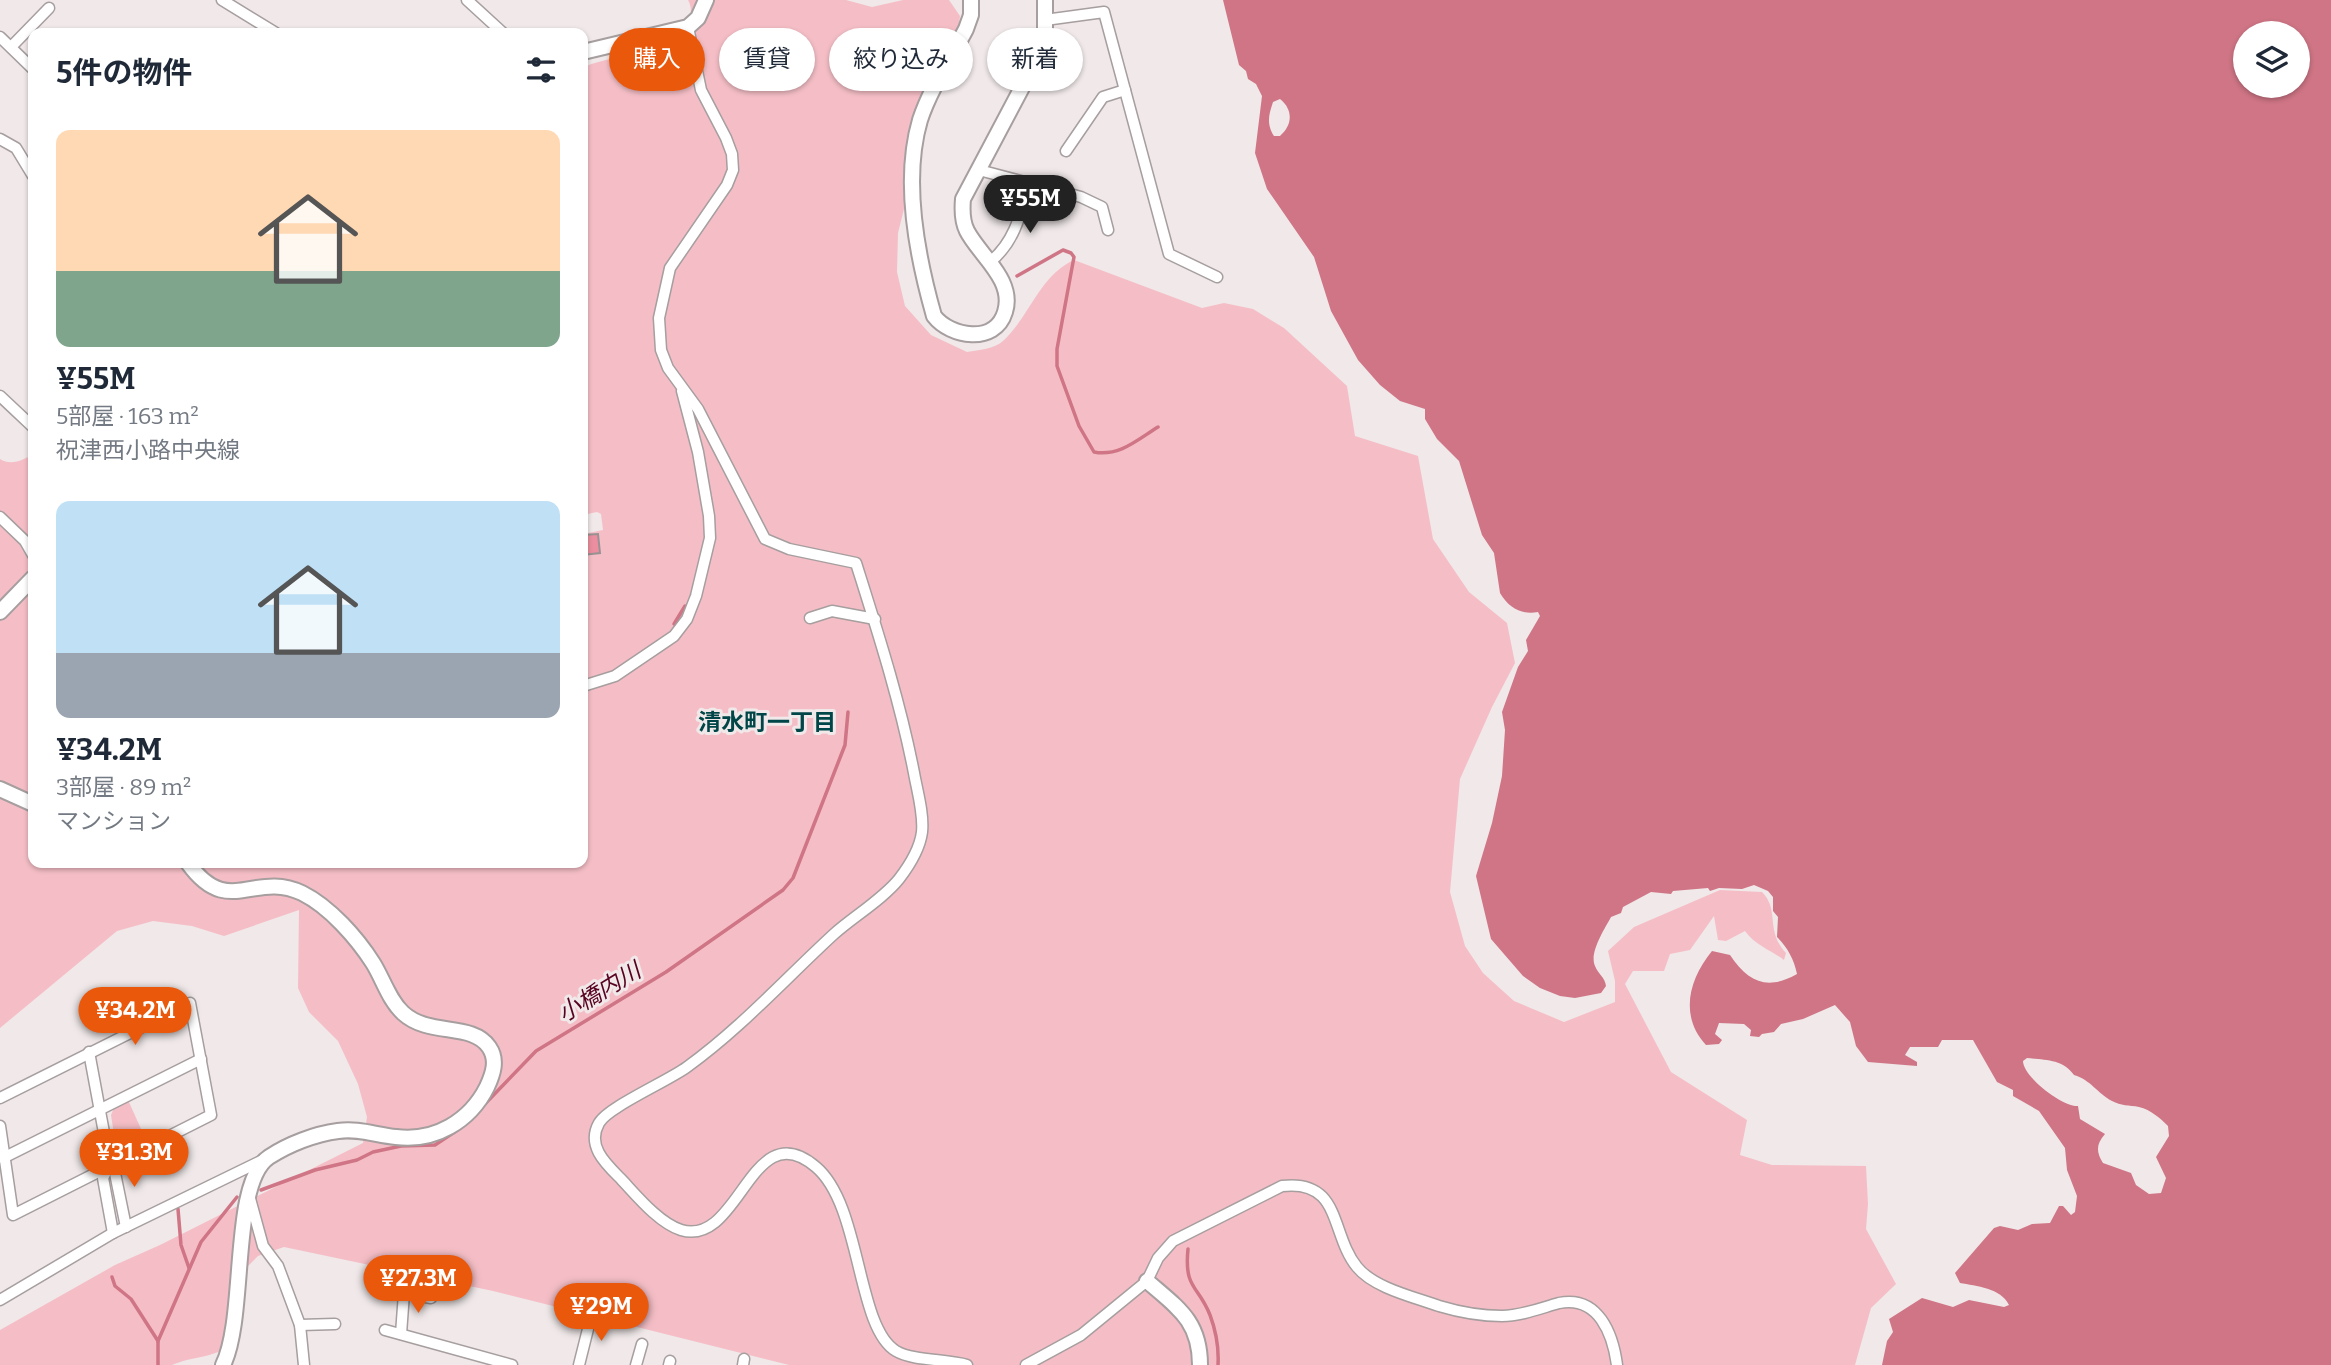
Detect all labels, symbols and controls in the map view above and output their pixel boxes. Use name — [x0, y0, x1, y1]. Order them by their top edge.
map controls — [2233, 21, 2310, 98]
button: layers — [2233, 21, 2310, 98]
chip: 購入 — [609, 28, 705, 91]
chip: 賃貸 — [719, 28, 815, 91]
chip: 絞り込み — [829, 28, 973, 91]
chip: 新着 — [987, 28, 1083, 91]
icon: filters — [522, 51, 560, 89]
text: 5件の物件 — [56, 55, 192, 91]
icon: home — [245, 176, 371, 302]
pin: ¥55M — [989, 176, 1071, 235]
text: ¥55M — [1000, 184, 1060, 212]
text: ¥55M — [56, 361, 135, 397]
text: 5部屋 · 163 m² — [56, 402, 199, 430]
text: 祝津西小路中央線 — [56, 436, 240, 464]
icon: home — [245, 547, 371, 673]
district label: 清水町一丁目 — [698, 708, 836, 736]
text: ¥34.2M — [56, 732, 162, 768]
text: 3部屋 · 89 m² — [56, 773, 191, 801]
text: マンション — [56, 807, 171, 835]
water label: 小橋内川 — [552, 955, 648, 1028]
pin: ¥34.2M — [78, 988, 192, 1047]
text: ¥34.2M — [94, 996, 176, 1024]
pin: ¥31.3M — [77, 1130, 191, 1189]
text: ¥31.3M — [96, 1138, 172, 1166]
pin: ¥27.3M — [361, 1256, 475, 1315]
text: ¥27.3M — [379, 1264, 457, 1292]
pin: ¥29M — [560, 1284, 642, 1343]
text: ¥29M — [570, 1292, 632, 1320]

